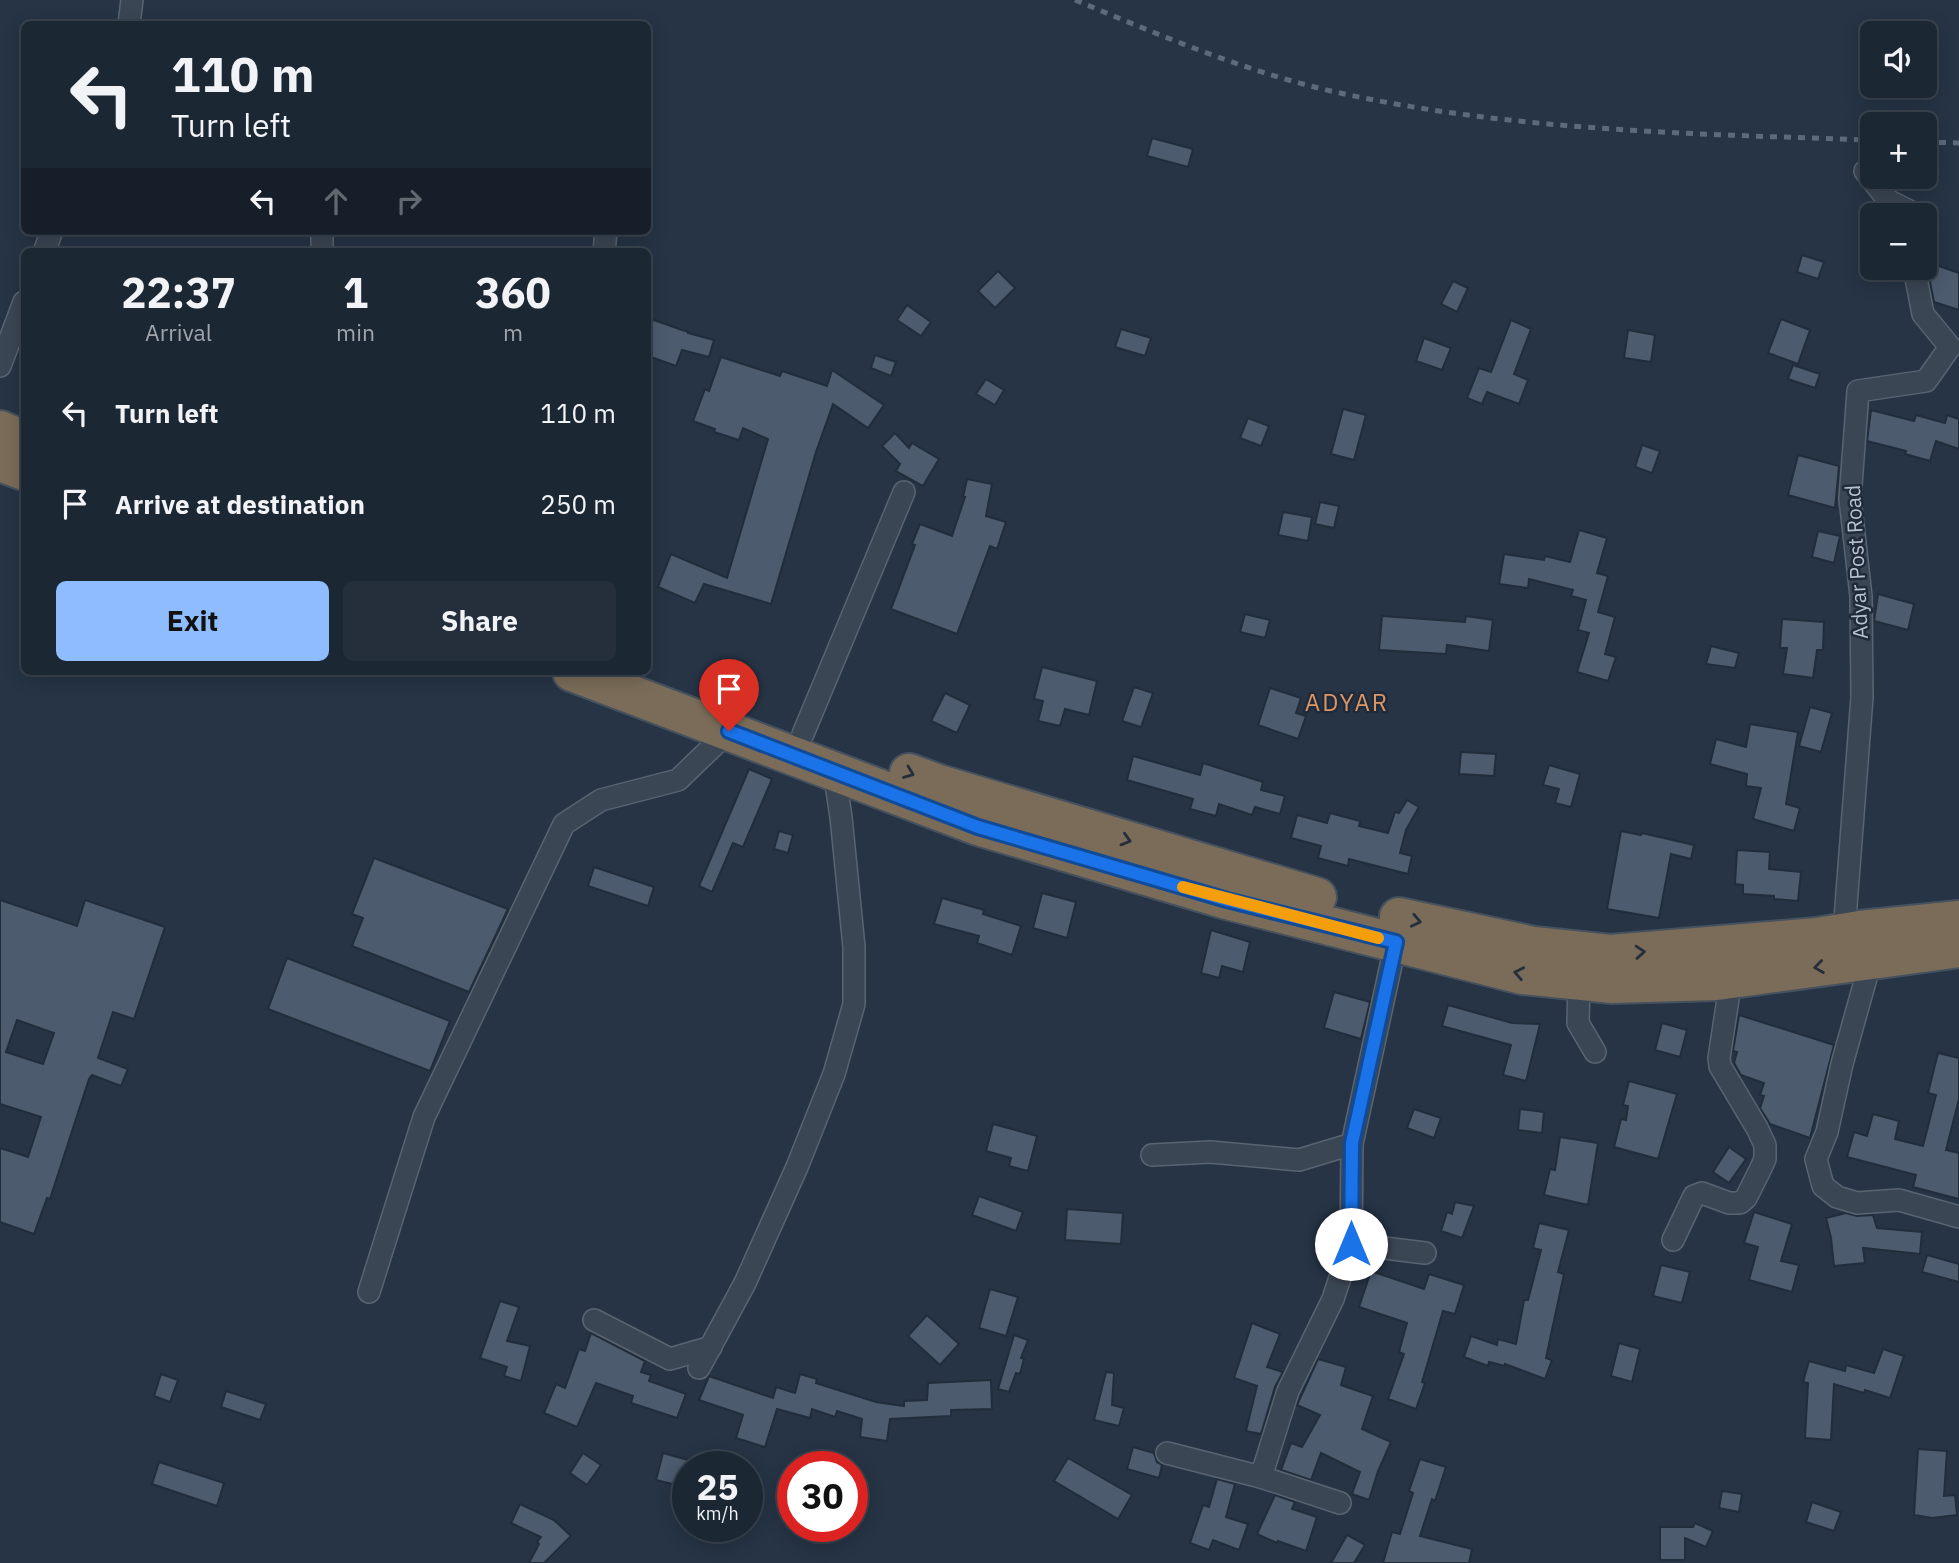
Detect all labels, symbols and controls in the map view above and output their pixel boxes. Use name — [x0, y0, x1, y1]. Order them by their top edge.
map controls — [1860, 21, 1937, 280]
button: sound — [1860, 21, 1937, 98]
text: 110 m — [171, 42, 315, 105]
icon: left — [56, 49, 147, 140]
text: Turn left — [171, 104, 291, 146]
button: + — [1860, 112, 1937, 189]
icon: left — [244, 182, 282, 220]
icon: ahead — [317, 182, 355, 220]
icon: right — [390, 182, 428, 220]
button: − — [1860, 203, 1937, 280]
text: 22:37 — [121, 265, 236, 320]
text: 1 — [343, 265, 368, 320]
text: 360 — [475, 265, 551, 320]
text: Arrival — [145, 317, 212, 347]
text: min — [336, 317, 375, 347]
text: m — [503, 317, 523, 347]
icon: left — [56, 394, 94, 432]
text: Turn left — [115, 396, 218, 430]
text: 110 m — [540, 396, 616, 430]
street label: Adyar Post Road — [1838, 484, 1874, 640]
icon: arrive — [56, 485, 94, 523]
text: Arrive at destination — [115, 487, 365, 521]
text: 250 m — [540, 487, 616, 521]
button: Exit — [56, 581, 329, 661]
button: Share — [343, 581, 616, 661]
pin — [699, 659, 759, 731]
icon: arrive — [710, 670, 748, 708]
district label: ADYAR — [1305, 686, 1389, 718]
one-way arrow — [902, 765, 914, 779]
one-way arrow — [1120, 832, 1132, 847]
one-way arrow — [1410, 912, 1422, 927]
one-way arrow — [1635, 945, 1646, 960]
one-way arrow — [1813, 959, 1824, 974]
one-way arrow — [1513, 967, 1525, 982]
position arrow — [1314, 1207, 1388, 1281]
speed limit sign: 30 — [777, 1451, 868, 1542]
text: 25 — [696, 1464, 739, 1510]
text: km/h — [696, 1502, 739, 1525]

